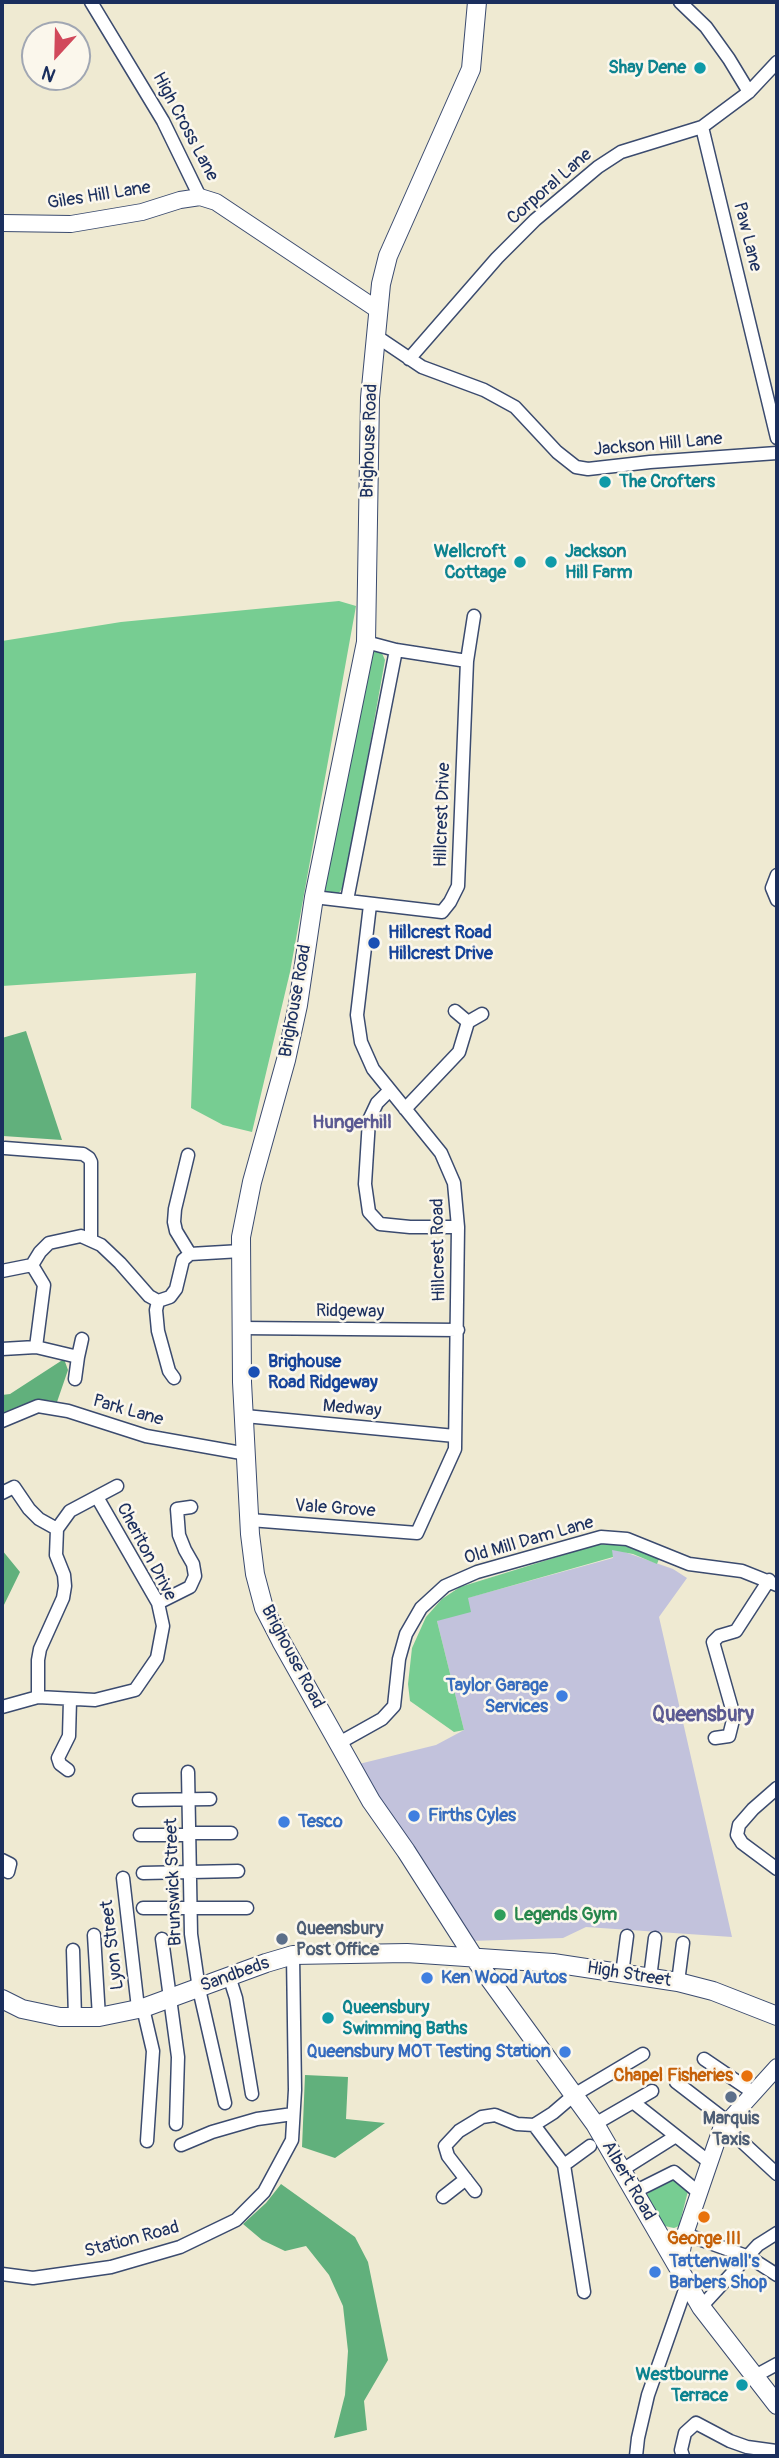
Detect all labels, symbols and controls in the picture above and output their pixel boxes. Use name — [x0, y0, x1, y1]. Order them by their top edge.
north arrow — [21, 21, 91, 91]
place label: Shay Dene — [608, 57, 686, 79]
text: N — [38, 60, 59, 87]
marker: Shay Dene — [692, 60, 708, 76]
street label: High Cross Lane — [147, 69, 223, 185]
street label: Corporal Lane — [503, 144, 597, 230]
street label: Giles Hill Lane — [46, 177, 152, 215]
street label: Paw Lane — [728, 200, 766, 274]
street label: Brighouse Road — [357, 383, 383, 499]
street label: Jackson Hill Lane — [593, 429, 723, 461]
place label: The Crofters — [619, 471, 715, 493]
marker: The Crofters — [597, 474, 613, 490]
place label: Wellcroft Cottage — [434, 541, 506, 584]
place label: Jackson Hill Farm — [565, 541, 633, 584]
marker: Wellcroft Cottage — [512, 554, 528, 570]
marker: Jackson Hill Farm — [543, 554, 559, 570]
street label: Hillcrest Drive — [430, 762, 456, 868]
place label: Hillcrest Road Hillcrest Drive — [388, 922, 493, 964]
marker: Hillcrest Road Hillcrest Drive — [366, 935, 382, 951]
street label: Brighouse Road — [275, 943, 317, 1059]
district label: Hungerhill — [312, 1112, 392, 1134]
street label: Hillcrest Road — [427, 1198, 451, 1302]
street label: Ridgeway — [316, 1301, 384, 1323]
place label: Brighouse Road Ridgeway — [268, 1351, 378, 1394]
marker: Brighouse Road Ridgeway — [246, 1364, 262, 1380]
street label: Park Lane — [90, 1391, 166, 1431]
street label: Medway — [322, 1396, 382, 1422]
street label: Vale Grove — [294, 1495, 376, 1523]
street label: Cheriton Drive — [111, 1500, 181, 1604]
street label: Old Mill Dam Lane — [462, 1512, 596, 1570]
street label: Brighouse Road — [256, 1601, 328, 1713]
place label: Taylor Garage Services — [446, 1675, 548, 1718]
marker: Taylor Garage Services — [554, 1688, 570, 1704]
district label: Queensbury — [652, 1703, 754, 1729]
place label: Firths Cyles — [428, 1805, 516, 1827]
marker: Firths Cyles — [406, 1808, 422, 1824]
place label: Tesco — [298, 1811, 343, 1833]
marker: Tesco — [276, 1814, 292, 1830]
street label: Brunswick Street — [161, 1818, 187, 1946]
street label: Lyon Street — [97, 1899, 129, 1991]
place label: Legends Gym — [514, 1904, 617, 1926]
marker: Legends Gym — [492, 1907, 508, 1923]
place label: Queensbury Post Office — [296, 1918, 383, 1960]
marker: Queensbury Post Office — [274, 1931, 290, 1947]
street label: Sandbeds — [198, 1953, 272, 1997]
street label: High Street — [585, 1958, 673, 1992]
place label: Ken Wood Autos — [441, 1967, 567, 1989]
marker: Ken Wood Autos — [419, 1970, 435, 1986]
place label: Queensbury Swimming Baths — [342, 1997, 467, 2039]
marker: Queensbury Swimming Baths — [320, 2010, 336, 2026]
place label: Queensbury MOT Testing Station — [307, 2041, 551, 2063]
marker: Queensbury MOT Testing Station — [557, 2044, 573, 2060]
place label: Chapel Fisheries — [614, 2065, 733, 2087]
marker: Chapel Fisheries — [739, 2068, 755, 2084]
marker: Marquis Taxis — [723, 2089, 739, 2105]
place label: Marquis Taxis — [703, 2108, 759, 2150]
street label: Albert Road — [597, 2137, 659, 2225]
marker: George III — [696, 2209, 712, 2225]
street label: Station Road — [82, 2217, 182, 2263]
place label: George III — [667, 2228, 741, 2250]
place label: Tattenwall's Barbers Shop — [669, 2251, 767, 2294]
marker: Tattenwall's Barbers Shop — [647, 2264, 663, 2280]
place label: Westbourne Terrace — [635, 2364, 728, 2406]
marker: Westbourne Terrace — [734, 2377, 750, 2393]

